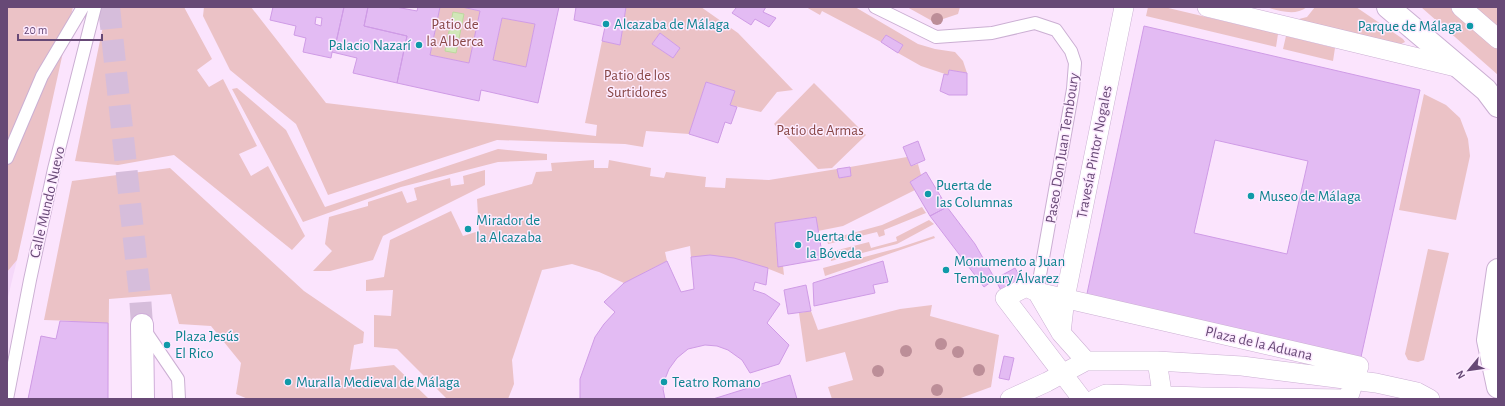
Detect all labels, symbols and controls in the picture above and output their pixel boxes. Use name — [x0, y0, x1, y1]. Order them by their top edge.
scale bar — [18, 16, 102, 42]
park label: Patio de la Alberca — [426, 17, 484, 49]
place label: Alcazaba de Málaga — [614, 17, 730, 32]
marker: Alcazaba de Málaga — [601, 19, 611, 29]
place label: Parque de Málaga — [1358, 19, 1462, 34]
marker: Parque de Málaga — [1465, 21, 1475, 31]
text: 20 m — [24, 24, 47, 36]
place label: Palacio Nazarí — [328, 38, 411, 53]
marker: Palacio Nazarí — [414, 40, 424, 50]
park label: Patio de los Surtidores — [604, 68, 670, 100]
street label: Paseo Don Juan Temboury — [1043, 71, 1082, 224]
street label: Travesía Pintor Nogales — [1074, 84, 1115, 220]
park label: Patio de Armas — [776, 123, 864, 138]
street label: Calle Mundo Nuevo — [27, 145, 68, 259]
place label: Puerta de las Columnas — [936, 178, 1013, 210]
marker: Puerta de las Columnas — [923, 189, 933, 199]
place label: Museo de Málaga — [1259, 189, 1361, 204]
marker: Museo de Málaga — [1246, 191, 1256, 201]
place label: Mirador de la Alcazaba — [476, 213, 542, 245]
marker: Mirador de la Alcazaba — [463, 224, 473, 234]
place label: Puerta de la Bóveda — [806, 229, 862, 261]
marker: Puerta de la Bóveda — [793, 240, 803, 250]
place label: Monumento a Juan Temboury Álvarez — [954, 254, 1065, 286]
marker: Monumento a Juan Temboury Álvarez — [941, 265, 951, 275]
street label: Plaza de la Aduana — [1204, 324, 1314, 363]
place label: Plaza Jesús El Rico — [175, 329, 239, 361]
marker: Plaza Jesús El Rico — [162, 340, 172, 350]
north arrow — [1449, 350, 1489, 390]
text: N — [1454, 369, 1467, 381]
place label: Muralla Medieval de Málaga — [296, 375, 460, 390]
place label: Teatro Romano — [672, 375, 761, 390]
marker: Muralla Medieval de Málaga — [283, 377, 293, 387]
marker: Teatro Romano — [659, 377, 669, 387]

